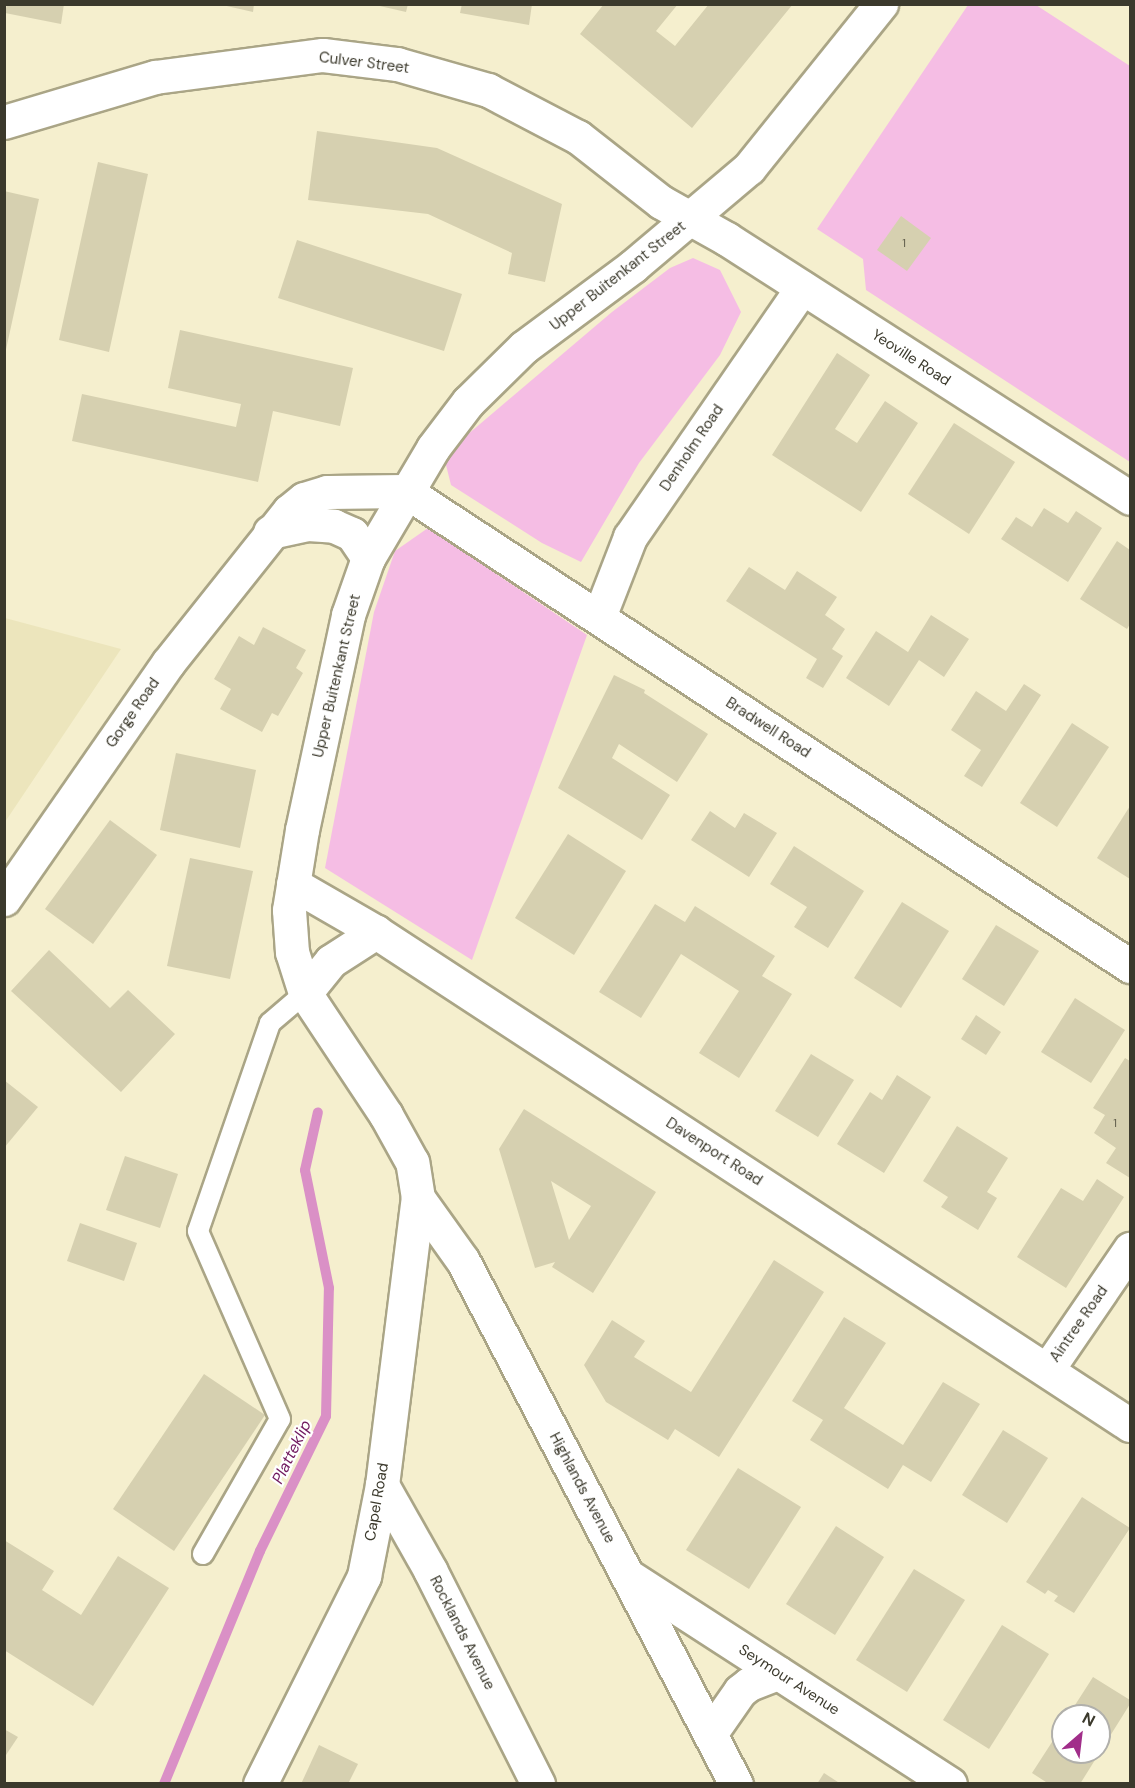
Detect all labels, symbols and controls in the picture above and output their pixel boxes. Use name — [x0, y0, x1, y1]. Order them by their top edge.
street label: Culver Street — [318, 49, 410, 77]
street label: Upper Buitenkant Street — [547, 217, 689, 335]
house number: 1 — [902, 237, 906, 251]
street label: Yeoville Road — [868, 326, 954, 390]
street label: Denholm Road — [656, 401, 728, 495]
street label: Upper Buitenkant Street — [309, 592, 365, 760]
street label: Gorge Road — [102, 675, 164, 751]
street label: Bradwell Road — [722, 694, 814, 762]
street label: Davenport Road — [662, 1114, 766, 1190]
house number: 1 — [1113, 1117, 1117, 1131]
street label: Aintree Road — [1046, 1282, 1112, 1366]
water label: Platteklip — [268, 1417, 316, 1487]
street label: Highlands Avenue — [545, 1430, 619, 1546]
street label: Capel Road — [361, 1461, 393, 1543]
street label: Rocklands Avenue — [425, 1573, 499, 1693]
street label: Seymour Avenue — [735, 1641, 843, 1719]
north arrow — [1051, 1704, 1111, 1764]
text: N — [1079, 1707, 1099, 1731]

